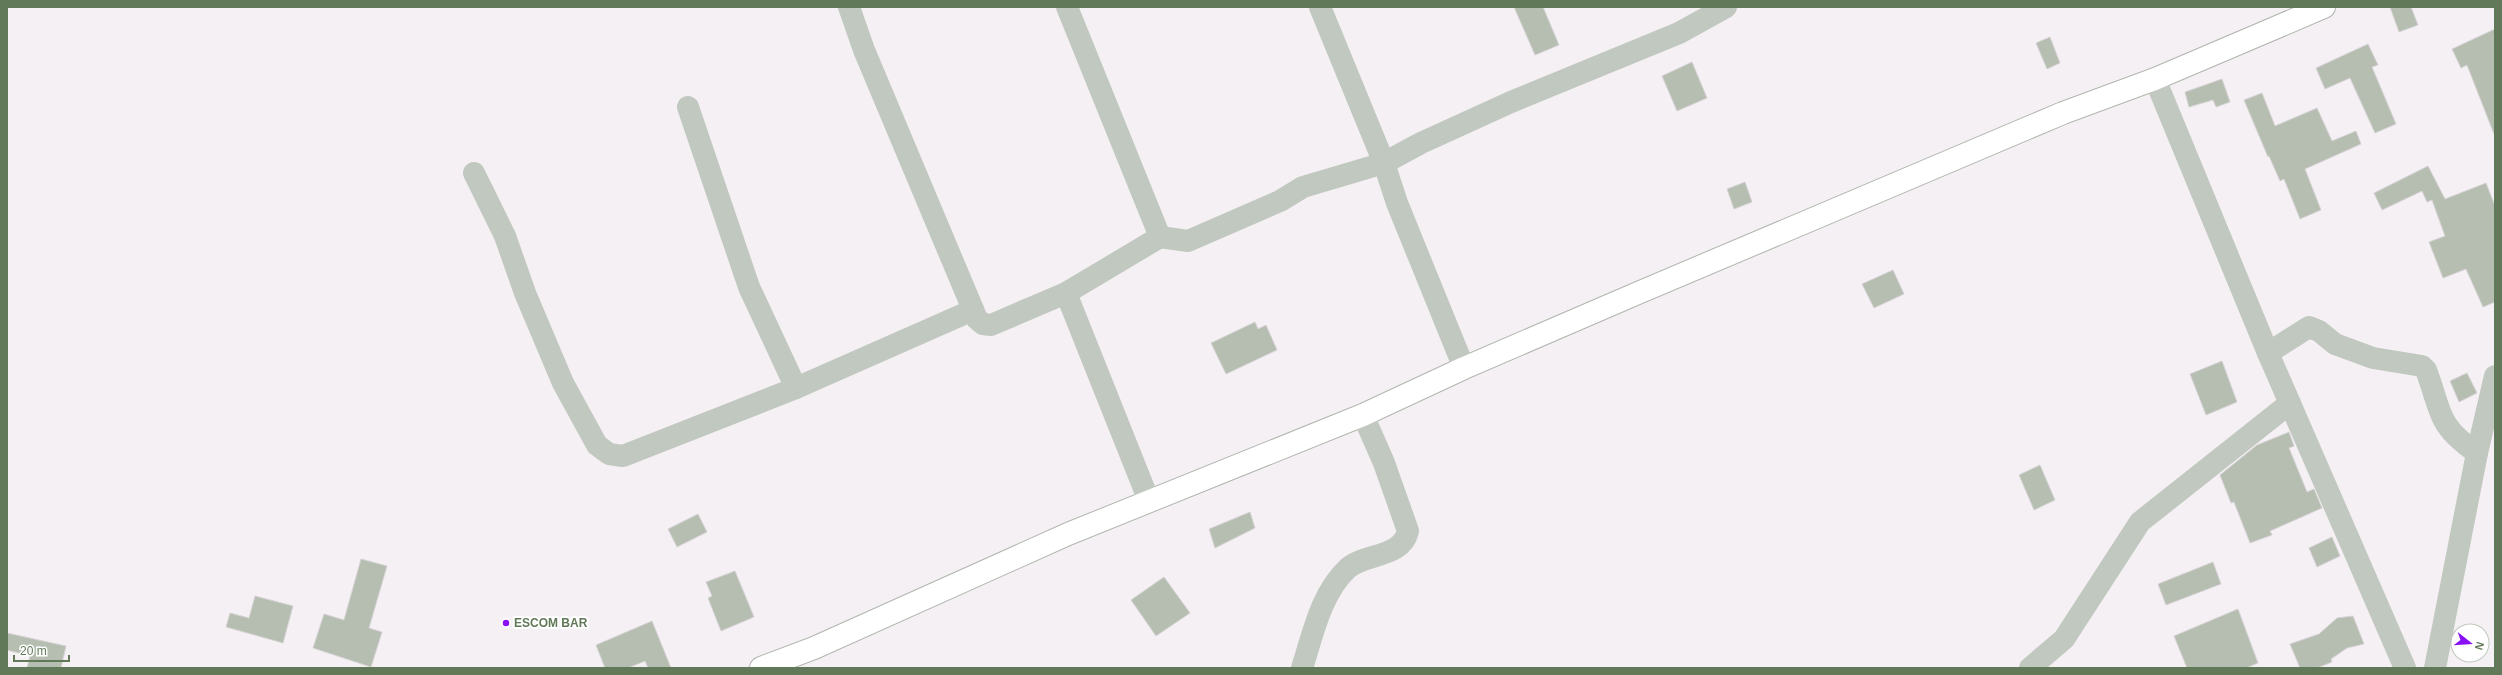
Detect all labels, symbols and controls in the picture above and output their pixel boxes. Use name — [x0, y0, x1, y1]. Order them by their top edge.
place label: ESCOM BAR — [514, 616, 588, 630]
marker: ESCOM BAR — [501, 618, 511, 628]
north arrow — [2450, 623, 2490, 663]
scale bar — [14, 637, 69, 663]
text: N — [2473, 640, 2486, 652]
text: 20 m — [20, 644, 47, 658]

